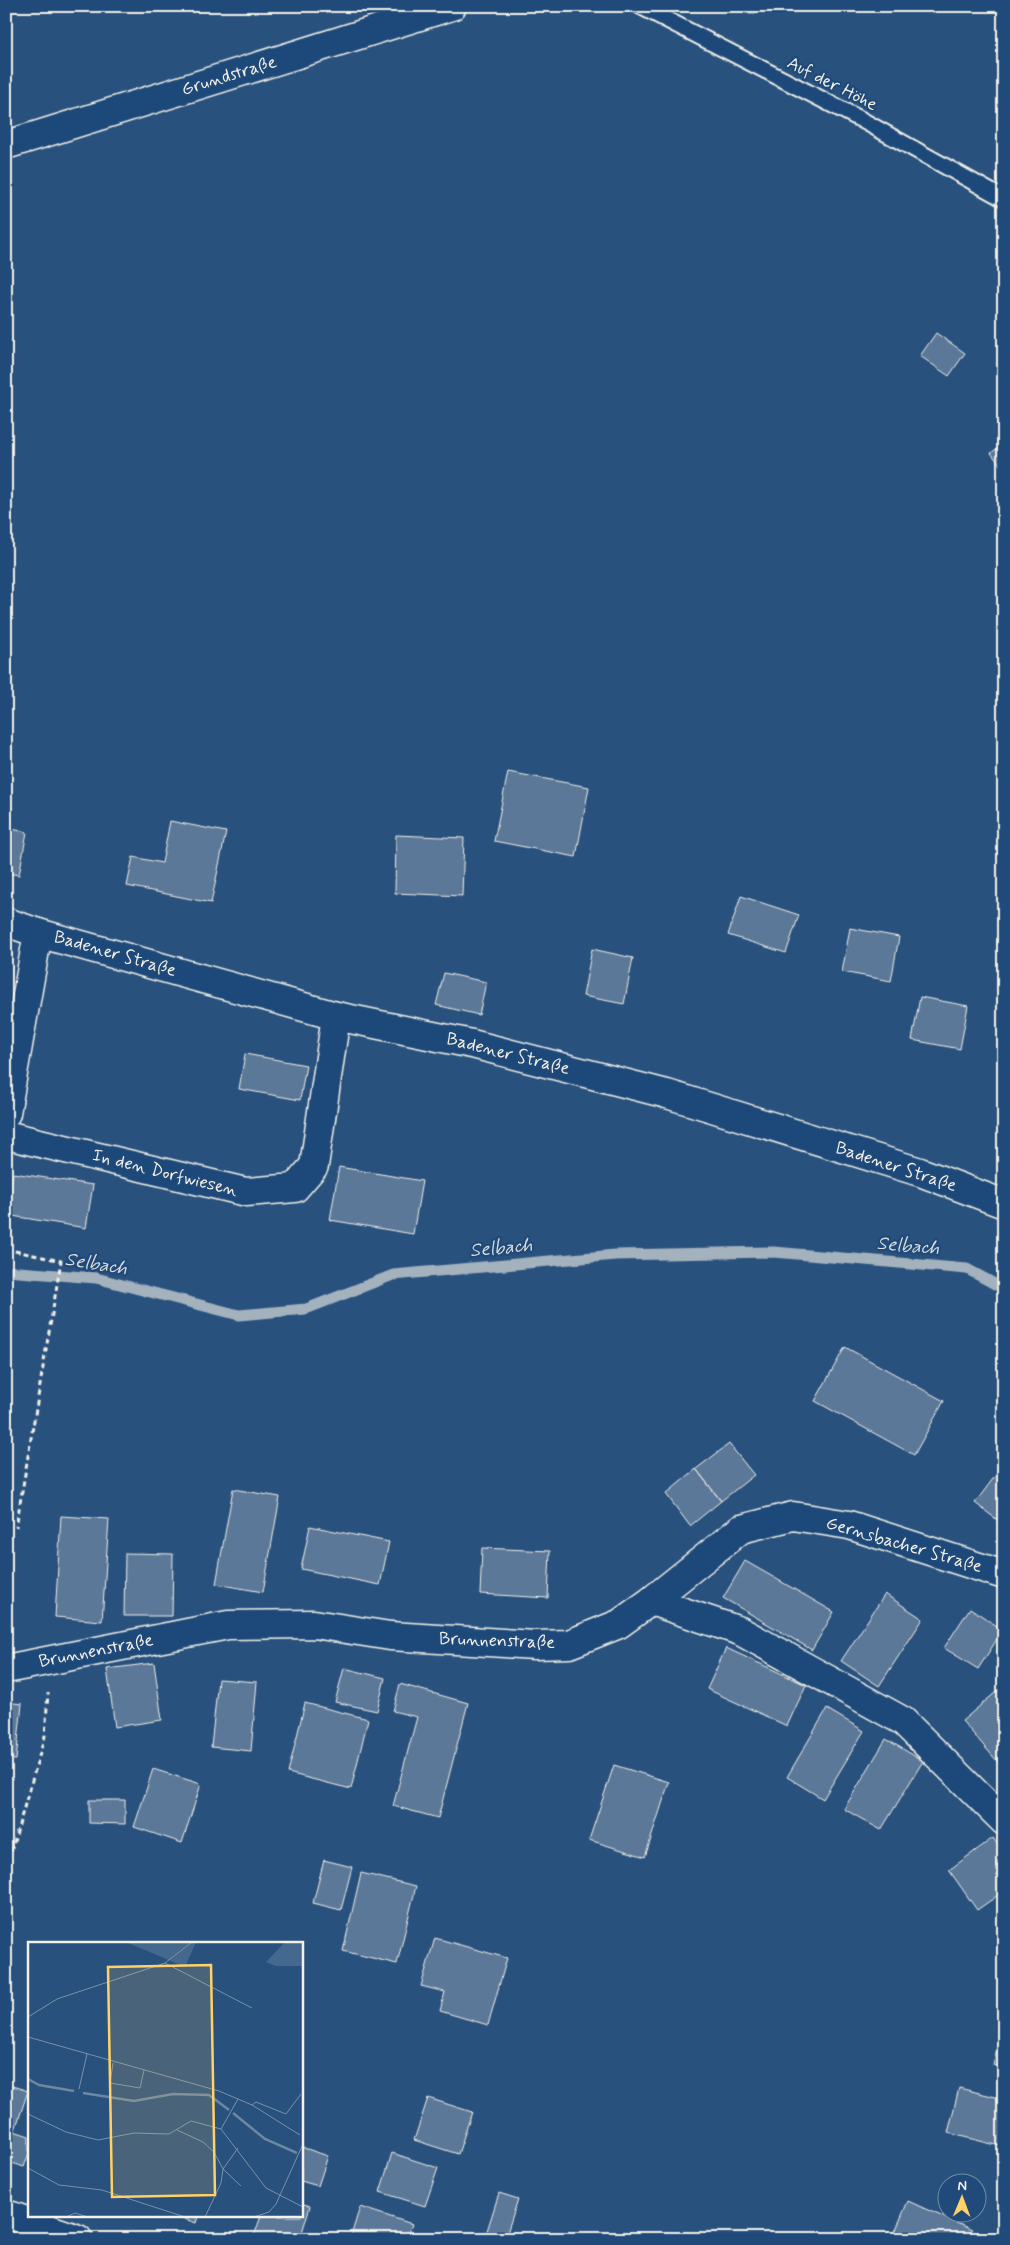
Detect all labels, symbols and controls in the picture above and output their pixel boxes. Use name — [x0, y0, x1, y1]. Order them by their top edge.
street label: Grundstraße — [179, 50, 280, 102]
street label: Auf der Höhe — [783, 51, 881, 117]
street label: Badener Straße — [51, 925, 179, 983]
street label: Badener Straße — [444, 1027, 572, 1081]
street label: Badener Straße — [832, 1136, 960, 1198]
street label: In den Dorfwiesen — [90, 1143, 240, 1203]
water label: Selbach — [876, 1231, 941, 1261]
water label: Selbach — [469, 1233, 534, 1263]
water label: Selbach — [63, 1247, 129, 1281]
street label: Gernsbacher Straße — [823, 1511, 985, 1579]
street label: Brunnenstraße — [438, 1627, 556, 1655]
street label: Brunnenstraße — [37, 1628, 155, 1674]
inset map — [28, 1942, 302, 2218]
north arrow — [938, 2172, 988, 2222]
text: N — [957, 2177, 967, 2195]

